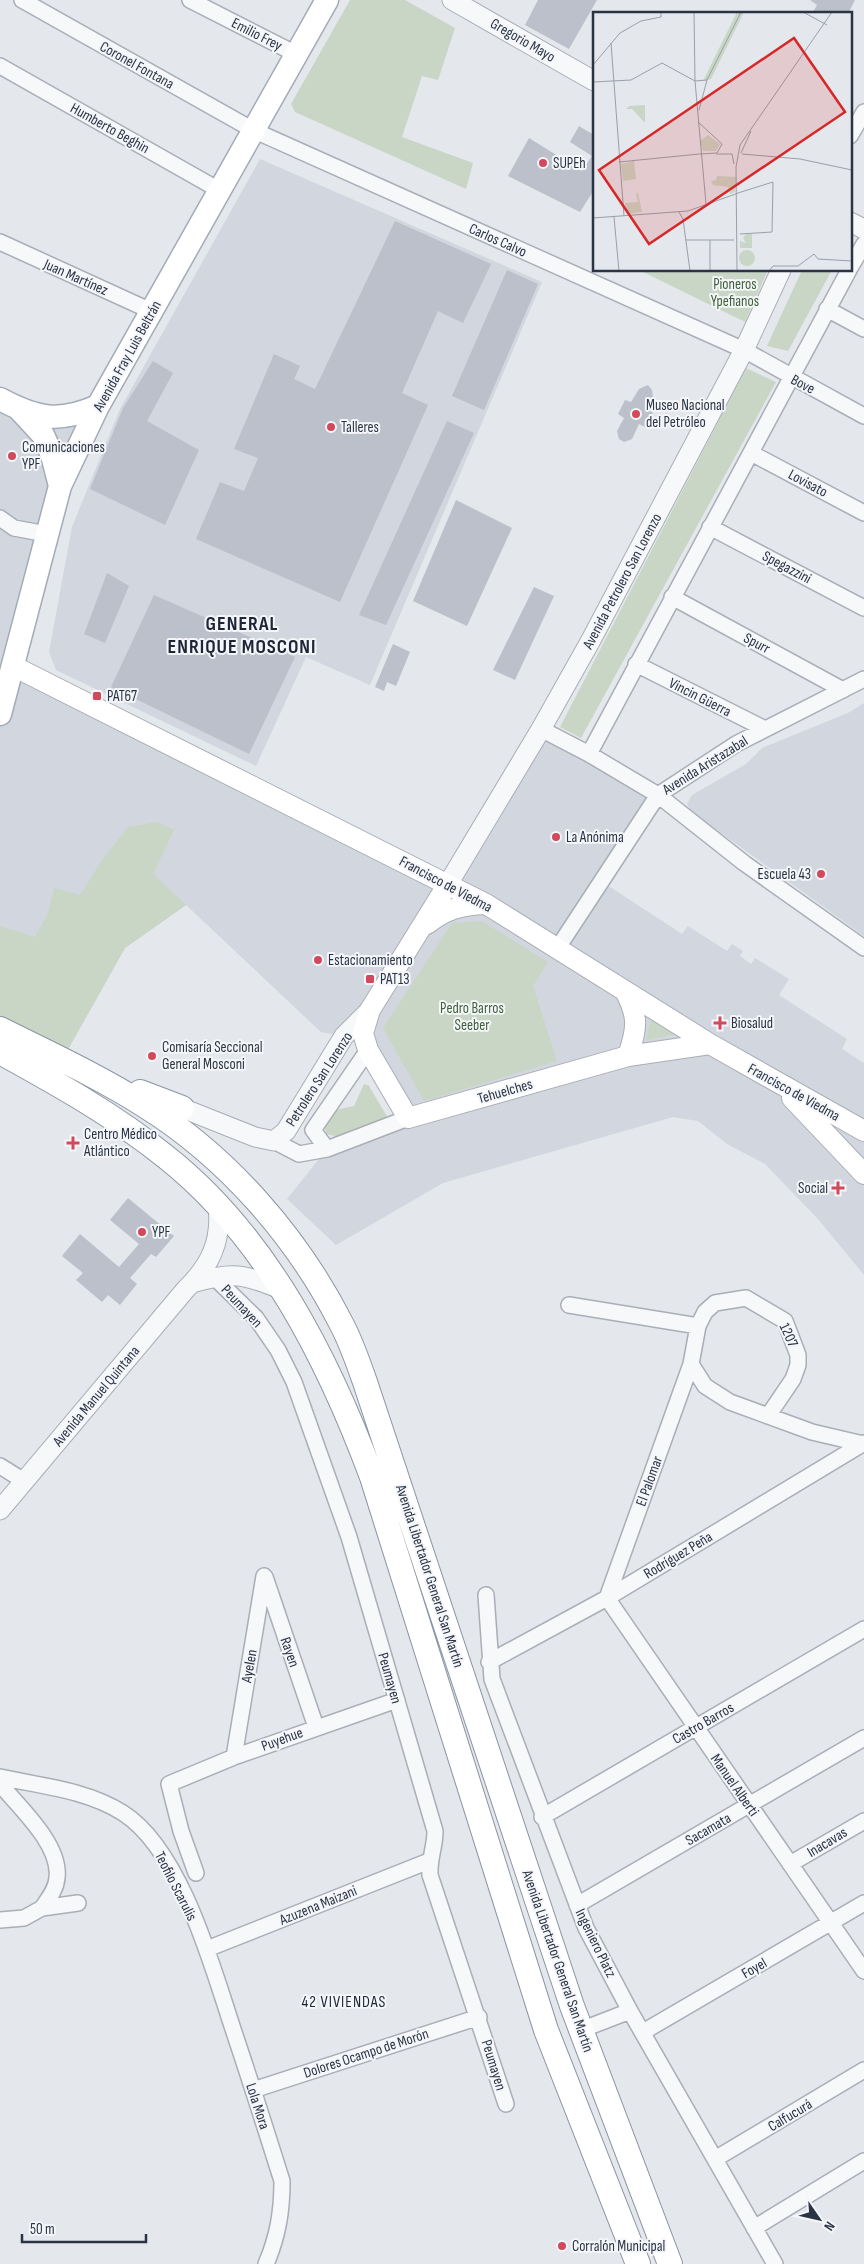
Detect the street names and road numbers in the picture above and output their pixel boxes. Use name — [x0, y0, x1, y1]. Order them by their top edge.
street label: Emilio Frey — [228, 14, 286, 55]
street label: Gregorio Mayo — [487, 14, 559, 67]
street label: Coronel Fontana — [96, 37, 177, 94]
street label: Humberto Beghin — [67, 99, 153, 158]
street label: Carlos Calvo — [466, 219, 530, 262]
street label: Juan Martínez — [40, 254, 111, 300]
street label: Avenida Fray Luis Beltrán — [89, 297, 166, 416]
street label: Bove — [787, 370, 818, 399]
street label: Lovisato — [785, 465, 831, 502]
street label: Avenida Petrolero San Lorenzo — [578, 510, 666, 653]
street label: Spegazzini — [759, 547, 815, 588]
street label: Spurr — [740, 629, 774, 659]
street label: Vincin Güerra — [665, 674, 734, 721]
street label: Avenida Aristazabal — [658, 732, 751, 800]
street label: Francisco de Viedma — [396, 852, 496, 917]
street label: Petrolero San Lorenzo — [282, 1028, 357, 1130]
street label: Francisco de Viedma — [744, 1059, 843, 1126]
street label: Tehuelches — [475, 1075, 535, 1108]
street label: Peumayen — [217, 1281, 266, 1332]
street label: 1207 — [775, 1320, 802, 1350]
street label: Avenida Manuel Quintana — [48, 1342, 144, 1451]
street label: El Palomar — [632, 1453, 668, 1509]
street label: Avenida Libertador General San Martín — [391, 1481, 468, 1670]
street label: Rodríguez Peña — [640, 1527, 716, 1583]
street label: Rayen — [276, 1635, 303, 1670]
street label: Ayelen — [237, 1648, 262, 1685]
street label: Peumayen — [373, 1650, 406, 1706]
street label: Castro Barros — [669, 1698, 737, 1749]
street label: Puyehue — [259, 1723, 306, 1756]
street label: Manuel Alberti — [706, 1750, 763, 1820]
street label: Sacamata — [682, 1809, 735, 1850]
street label: Inacavas — [804, 1823, 851, 1862]
street label: Teofilo Scarulis — [150, 1848, 201, 1924]
street label: Avenida Libertador General San Martín — [517, 1867, 598, 2055]
street label: Azuzena Maizani — [276, 1881, 360, 1930]
street label: Ingeniero Platz — [571, 1906, 621, 1981]
street label: Foyel — [738, 1954, 770, 1983]
street label: Dolores Ocampo de Morón — [301, 2024, 431, 2083]
street label: Peumayen — [477, 2037, 510, 2093]
street label: Lola Mora — [241, 2081, 274, 2132]
street label: Calfucurá — [765, 2095, 816, 2136]

